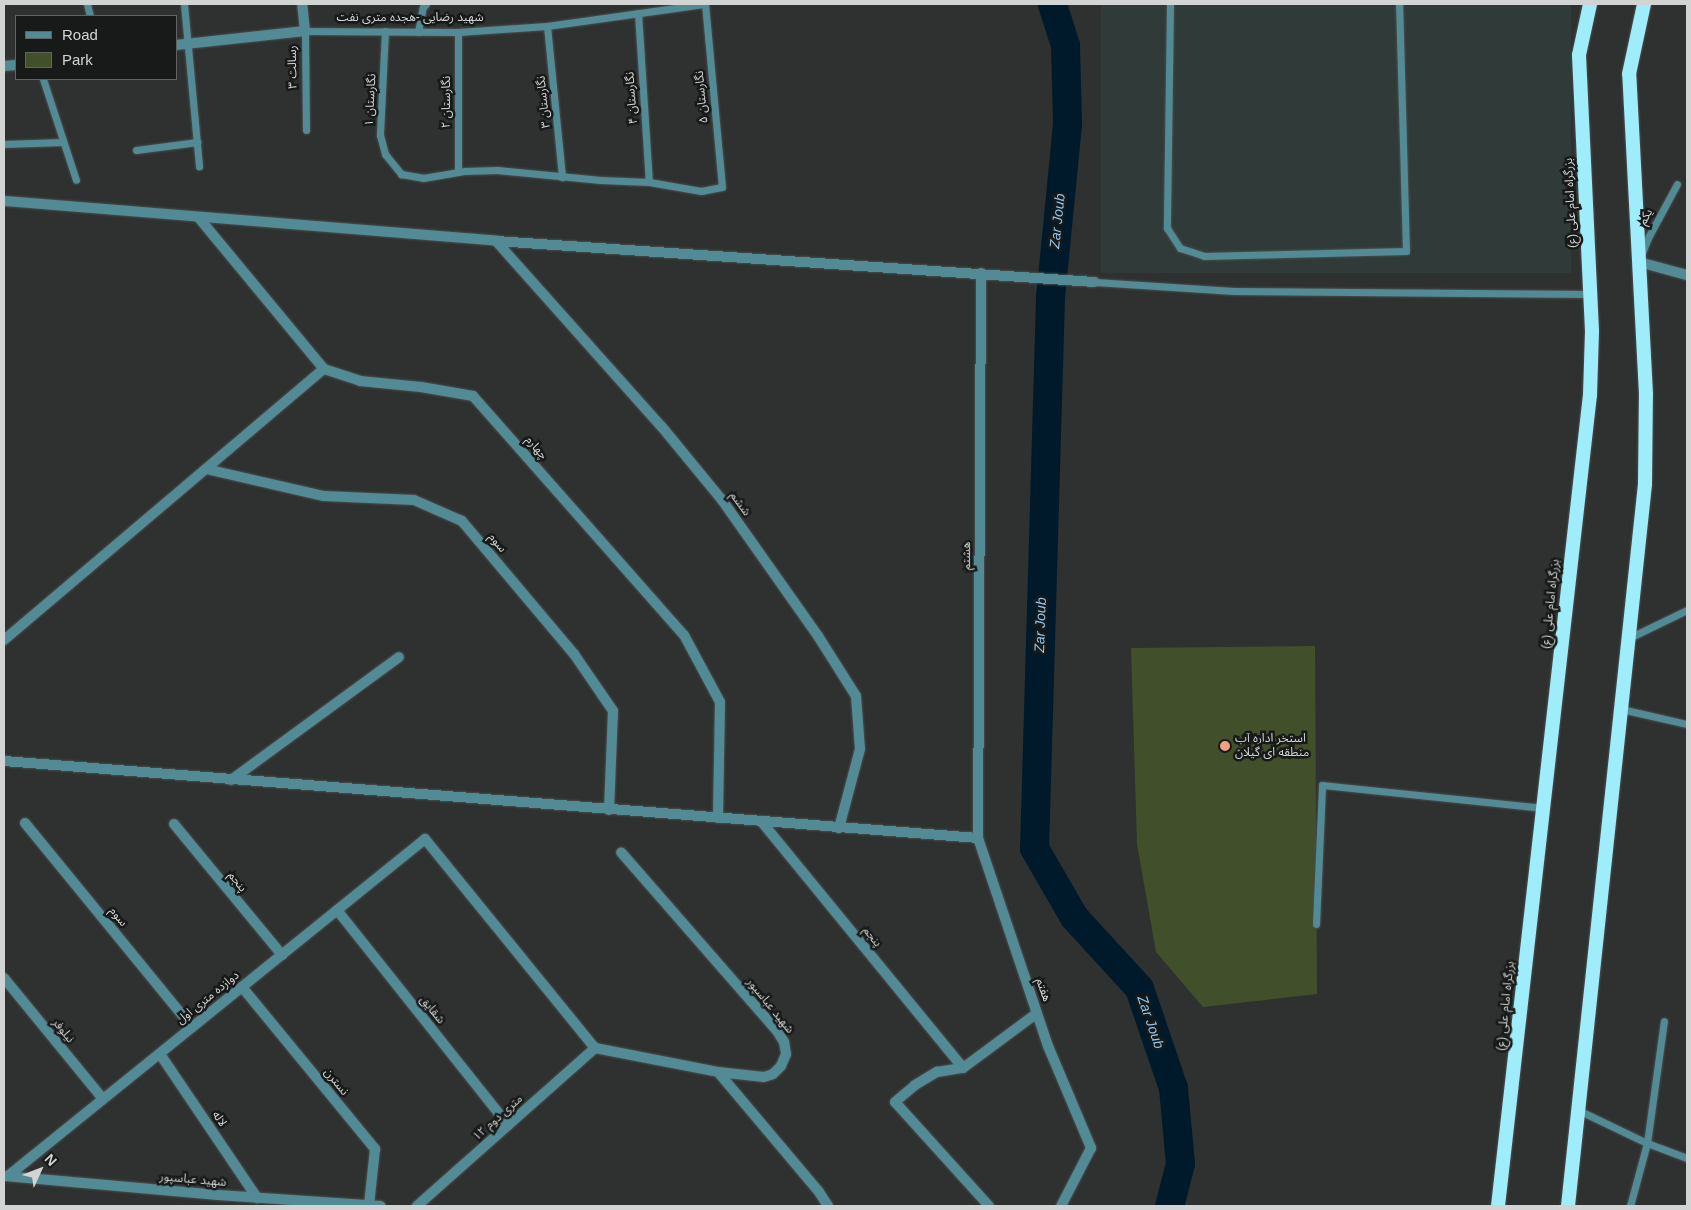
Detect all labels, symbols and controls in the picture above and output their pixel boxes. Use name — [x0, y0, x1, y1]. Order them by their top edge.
street label: شهید رضایی -هجده متری نفت — [336, 11, 484, 25]
legend — [15, 15, 178, 80]
text: Road — [62, 26, 98, 43]
street label: رسالت ۳ — [285, 45, 301, 89]
text: Park — [62, 51, 93, 68]
street label: نگارستان ۵ — [693, 70, 711, 124]
street label: نگارستان ۴ — [623, 71, 641, 125]
street label: نگارستان ۱ — [362, 73, 380, 127]
street label: نگارستان ۳ — [534, 75, 554, 129]
street label: نگارستان ۲ — [440, 76, 454, 128]
street label: بزرگراه امام علی (ع) — [1561, 158, 1581, 248]
water label: Zar Joub — [1046, 193, 1068, 249]
street label: یکم — [1636, 206, 1656, 228]
street label: چهارم — [522, 433, 550, 463]
street label: ششم — [726, 489, 754, 519]
street label: سوم — [485, 530, 509, 556]
street label: هشتم — [960, 542, 974, 570]
street label: بزرگراه امام علی (ع) — [1539, 558, 1563, 650]
water label: Zar Joub — [1031, 597, 1049, 653]
place label: استخر اداره آب منطقه ای گیلان — [1235, 732, 1309, 760]
marker: استخر اداره آب منطقه ای گیلان — [1219, 740, 1231, 752]
street label: پنجم — [224, 869, 250, 895]
street label: سوم — [106, 904, 130, 930]
street label: پنجم — [859, 924, 885, 950]
street label: بزرگراه امام علی (ع) — [1494, 960, 1518, 1052]
street label: دوازده متری اول — [174, 968, 242, 1028]
street label: شهید عباسپور — [743, 975, 797, 1037]
street label: هفتم — [1032, 976, 1054, 1004]
street label: شقایق — [416, 993, 448, 1027]
water label: Zar Joub — [1134, 993, 1168, 1051]
street label: نیلوفر — [49, 1016, 77, 1046]
street label: نسترن — [321, 1065, 351, 1099]
street label: ۱۲ متری دوم — [470, 1092, 526, 1144]
street label: لاله — [209, 1108, 229, 1130]
north arrow — [15, 1145, 65, 1195]
text: N — [42, 1151, 60, 1169]
street label: شهید عباسپور — [159, 1170, 227, 1190]

